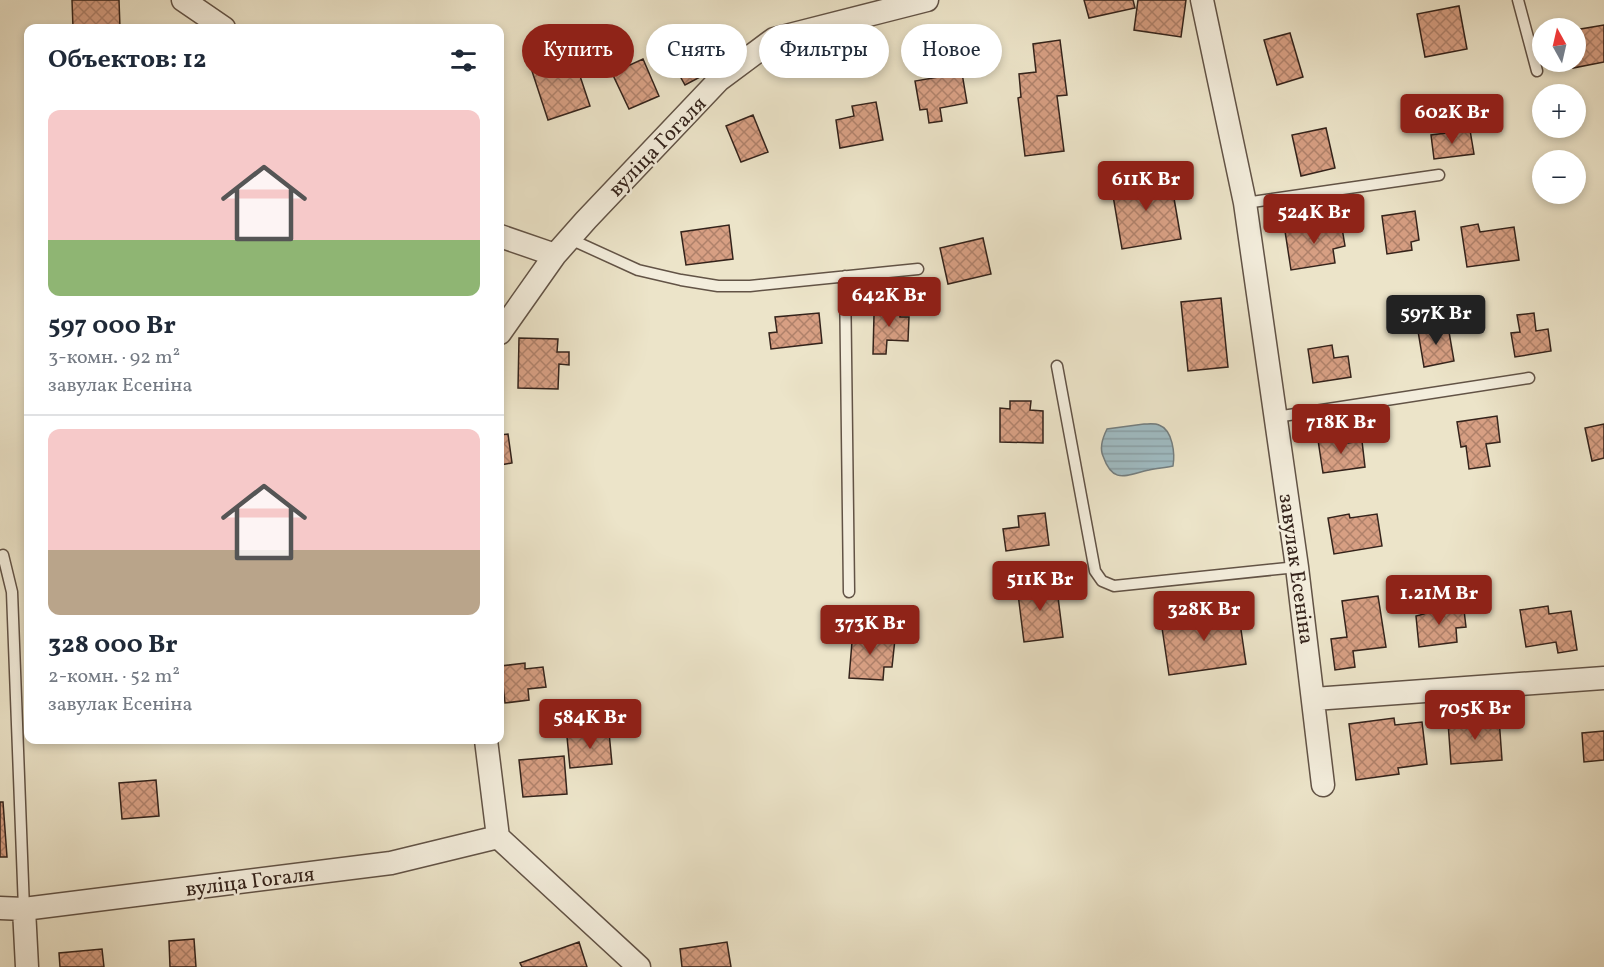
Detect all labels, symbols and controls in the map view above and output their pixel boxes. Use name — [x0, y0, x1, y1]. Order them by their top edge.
north arrow — [1532, 18, 1586, 72]
map controls — [1532, 18, 1586, 204]
chip: Купить — [522, 24, 634, 78]
chip: Снять — [646, 24, 747, 78]
chip: Фильтры — [759, 24, 889, 78]
chip: Новое — [901, 24, 1002, 78]
text: Объектов: 12 — [48, 42, 206, 78]
icon: filters — [447, 44, 480, 77]
button: + — [1532, 84, 1586, 138]
street label: вуліца Гогаля — [603, 90, 714, 204]
pin: 602K Br — [1397, 94, 1507, 145]
text: 602K Br — [1414, 99, 1490, 127]
icon: home — [210, 149, 318, 257]
button: − — [1532, 150, 1586, 204]
pin: 611K Br — [1091, 161, 1201, 212]
text: 611K Br — [1112, 166, 1180, 194]
pin: 524K Br — [1259, 194, 1369, 245]
text: 524K Br — [1277, 199, 1351, 227]
pin: 642K Br — [834, 277, 944, 328]
text: 642K Br — [852, 282, 926, 310]
pin: 597K Br — [1381, 295, 1491, 346]
text: 597K Br — [1400, 300, 1472, 328]
text: 597 000 Br — [48, 308, 176, 344]
text: 3-комн. · 92 m² — [48, 344, 180, 372]
text: завулак Есеніна — [48, 372, 193, 400]
pin: 718K Br — [1286, 404, 1396, 455]
text: 718K Br — [1306, 409, 1376, 437]
icon: home — [210, 468, 318, 576]
street label: завулак Есеніна — [1271, 492, 1320, 646]
pin: 511K Br — [985, 561, 1095, 612]
text: 511K Br — [1006, 566, 1074, 594]
pin: 1.21M Br — [1377, 575, 1501, 626]
text: 1.21M Br — [1400, 580, 1478, 608]
pin: 328K Br — [1149, 591, 1259, 642]
text: 328K Br — [1168, 596, 1240, 624]
pin: 373K Br — [815, 605, 925, 656]
text: 373K Br — [834, 610, 906, 638]
text: 328 000 Br — [48, 627, 178, 663]
text: 2-комн. · 52 m² — [48, 663, 180, 691]
pin: 705K Br — [1420, 690, 1530, 741]
text: завулак Есеніна — [48, 691, 193, 719]
text: 705K Br — [1439, 695, 1511, 723]
pin: 584K Br — [535, 699, 645, 750]
text: 584K Br — [553, 704, 627, 732]
street label: вуліца Гогаля — [184, 860, 316, 905]

